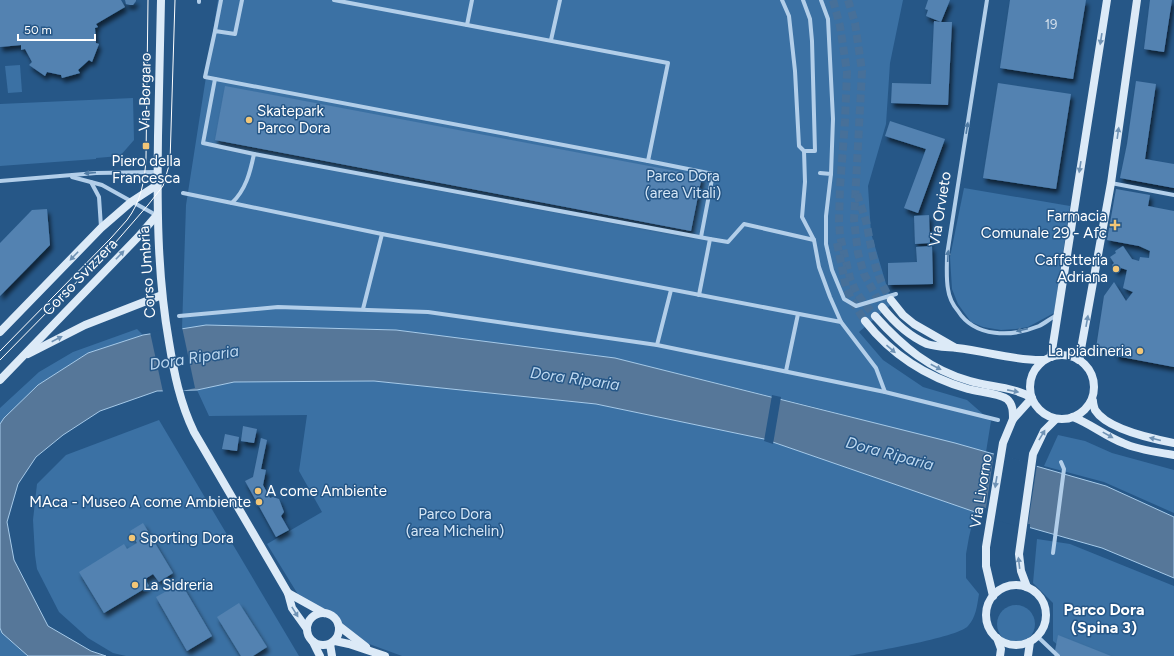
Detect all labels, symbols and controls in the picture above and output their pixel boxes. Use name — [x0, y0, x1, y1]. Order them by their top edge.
scale bar — [18, 16, 95, 42]
house number: 19 — [1045, 17, 1057, 32]
text: 50 m — [24, 23, 52, 37]
one-way arrow — [1097, 32, 1103, 45]
street label: Via Borgaro — [135, 52, 155, 131]
place label: Skatepark Parco Dora — [257, 102, 331, 137]
marker: Skatepark Parco Dora — [244, 115, 254, 125]
one-way arrow — [964, 121, 970, 134]
one-way arrow — [1115, 127, 1121, 139]
marker: Piero della Francesca — [141, 141, 151, 151]
place label: Piero della Francesca — [111, 152, 181, 187]
one-way arrow — [1077, 161, 1083, 173]
park label: Parco Dora (area Vitali) — [645, 167, 721, 202]
one-way arrow — [84, 170, 96, 177]
street label: Via Orvieto — [925, 170, 955, 248]
place label: Farmacia Comunale 29 - Afc — [981, 207, 1107, 242]
marker: Farmacia Comunale 29 - Afc — [1110, 220, 1120, 230]
street label: Corso Umbria — [135, 225, 159, 319]
street label: Corso Svizzera — [39, 235, 121, 319]
one-way arrow — [115, 250, 125, 260]
one-way arrow — [944, 250, 951, 262]
one-way arrow — [69, 251, 79, 261]
place label: Caffetteria Adriana — [1035, 251, 1108, 286]
marker: Caffetteria Adriana — [1111, 264, 1121, 274]
one-way arrow — [1084, 315, 1090, 327]
one-way arrow — [1016, 328, 1028, 334]
one-way arrow — [51, 336, 63, 342]
water label: Dora Riparia — [148, 341, 240, 374]
place label: La piadineria — [1048, 342, 1132, 360]
one-way arrow — [886, 345, 896, 354]
marker: La piadineria — [1135, 346, 1145, 356]
water label: Dora Riparia — [529, 363, 621, 394]
one-way arrow — [931, 364, 942, 371]
one-way arrow — [1007, 388, 1020, 394]
one-way arrow — [1038, 429, 1045, 441]
one-way arrow — [1102, 432, 1114, 438]
water label: Dora Riparia — [844, 433, 936, 474]
one-way arrow — [1149, 435, 1161, 441]
street label: Via Livorno — [966, 452, 996, 529]
one-way arrow — [993, 476, 999, 488]
place label: A come Ambiente — [266, 482, 387, 500]
marker: A come Ambiente — [253, 486, 263, 496]
place label: MAca - Museo A come Ambiente — [29, 493, 251, 511]
marker: MAca - Museo A come Ambiente — [254, 497, 264, 507]
park label: Parco Dora (area Michelin) — [406, 505, 504, 540]
place label: Sporting Dora — [140, 529, 234, 547]
marker: Sporting Dora — [127, 533, 137, 543]
one-way arrow — [1016, 557, 1023, 569]
place label: La Sidreria — [143, 576, 213, 594]
marker: La Sidreria — [130, 580, 140, 590]
district label: Parco Dora (Spina 3) — [1063, 600, 1145, 637]
one-way arrow — [292, 606, 299, 618]

